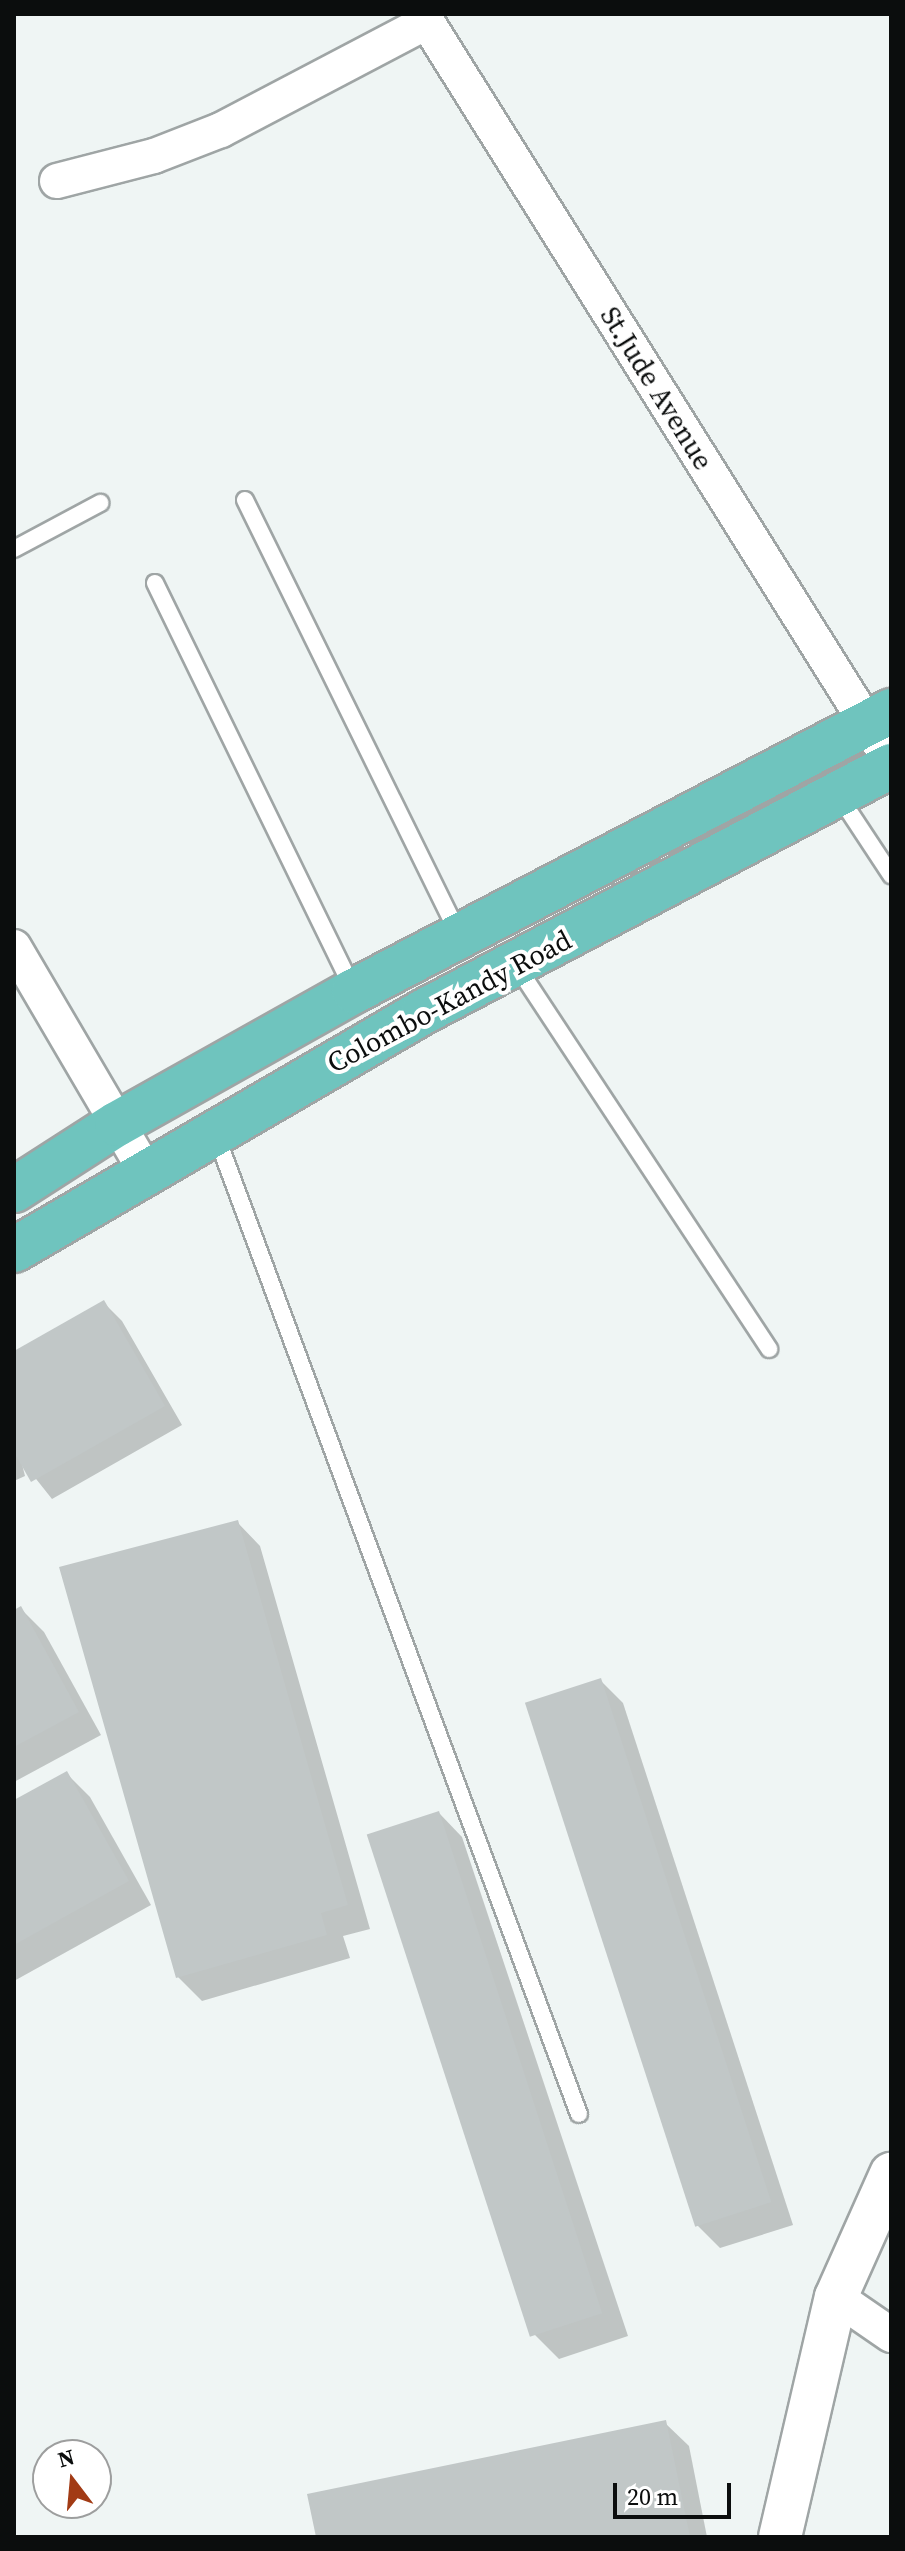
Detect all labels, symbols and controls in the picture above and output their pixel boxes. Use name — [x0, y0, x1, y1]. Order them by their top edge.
street label: St.Jude Avenue — [594, 300, 720, 476]
street label: Colombo-Kandy Road — [321, 922, 577, 1080]
north arrow — [32, 2439, 112, 2519]
text: N — [54, 2441, 78, 2474]
scale bar — [617, 2467, 735, 2517]
text: 20 m — [627, 2480, 678, 2513]

